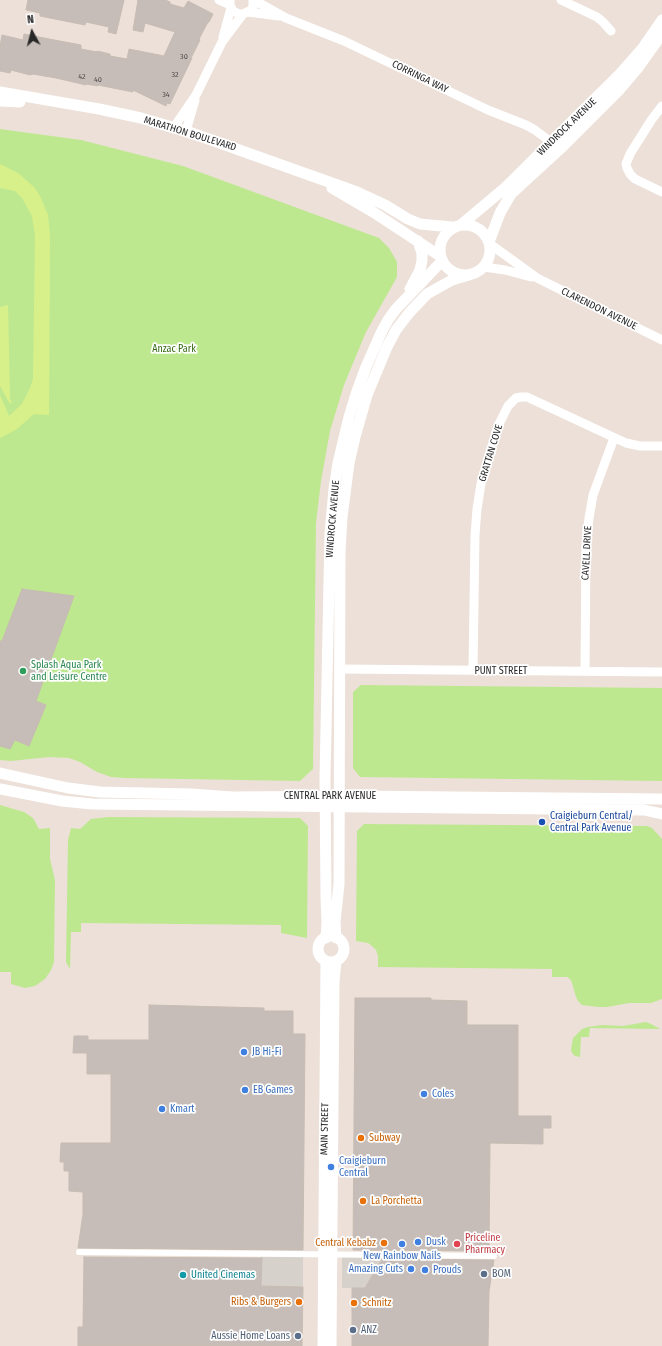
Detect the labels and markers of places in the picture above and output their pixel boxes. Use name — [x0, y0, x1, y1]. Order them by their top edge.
place label: Splash Aqua Park and Leisure Centre — [31, 659, 107, 682]
marker: Splash Aqua Park and Leisure Centre — [18, 666, 28, 676]
place label: Craigieburn Central/ Central Park Avenue — [550, 810, 633, 834]
marker: Craigieburn Central/ Central Park Avenue — [537, 817, 547, 827]
place label: JB Hi-Fi — [252, 1046, 281, 1058]
marker: JB Hi-Fi — [239, 1047, 249, 1057]
place label: EB Games — [253, 1084, 293, 1096]
marker: EB Games — [240, 1085, 250, 1095]
place label: Coles — [432, 1088, 454, 1100]
marker: Coles — [419, 1089, 429, 1099]
place label: Kmart — [170, 1103, 195, 1115]
marker: Kmart — [157, 1104, 167, 1114]
place label: Subway — [369, 1132, 400, 1144]
marker: Subway — [356, 1133, 366, 1143]
place label: Craigieburn Central — [339, 1155, 386, 1178]
marker: Craigieburn Central — [326, 1162, 336, 1172]
place label: La Porchetta — [371, 1195, 422, 1207]
marker: La Porchetta — [358, 1196, 368, 1206]
place label: Priceline Pharmacy — [465, 1232, 505, 1256]
place label: Dusk — [426, 1236, 446, 1248]
place label: Central Kebabz — [315, 1237, 376, 1249]
marker: Dusk — [413, 1237, 423, 1247]
marker: Central Kebabz — [379, 1238, 389, 1248]
marker: New Rainbow Nails — [397, 1239, 407, 1249]
marker: Priceline Pharmacy — [452, 1239, 462, 1249]
place label: New Rainbow Nails — [363, 1250, 441, 1262]
place label: Amazing Cuts — [349, 1263, 403, 1275]
marker: Amazing Cuts — [406, 1264, 416, 1274]
place label: Prouds — [433, 1264, 461, 1276]
marker: Prouds — [420, 1265, 430, 1275]
place label: BOM — [492, 1268, 511, 1280]
place label: United Cinemas — [191, 1269, 255, 1281]
marker: BOM — [479, 1269, 489, 1279]
marker: United Cinemas — [178, 1270, 188, 1280]
place label: Ribs & Burgers — [231, 1296, 291, 1308]
marker: Ribs & Burgers — [294, 1297, 304, 1307]
place label: Schnitz — [362, 1297, 392, 1309]
marker: Schnitz — [349, 1298, 359, 1308]
place label: ANZ — [361, 1324, 377, 1336]
marker: ANZ — [348, 1325, 358, 1335]
place label: Aussie Home Loans — [211, 1330, 290, 1342]
marker: Aussie Home Loans — [293, 1331, 303, 1341]

